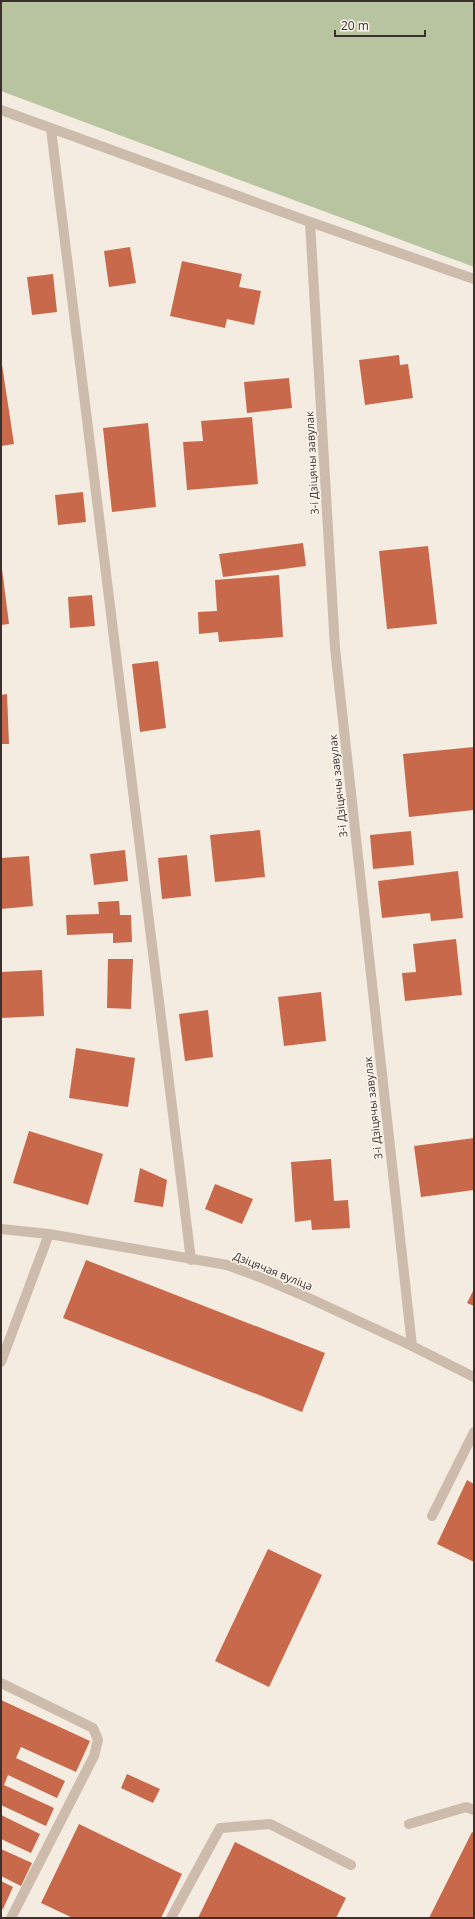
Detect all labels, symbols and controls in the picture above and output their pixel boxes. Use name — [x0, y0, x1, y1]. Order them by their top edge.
scale bar — [335, 12, 425, 38]
text: 20 m — [341, 17, 369, 34]
street label: 3-і Дзіцячы завулак — [301, 411, 322, 515]
street label: 3-і Дзіцячы завулак — [325, 734, 350, 838]
street label: 3-і Дзіцячы завулак — [360, 1056, 385, 1160]
street label: Дзіцячая вуліца — [231, 1248, 315, 1293]

